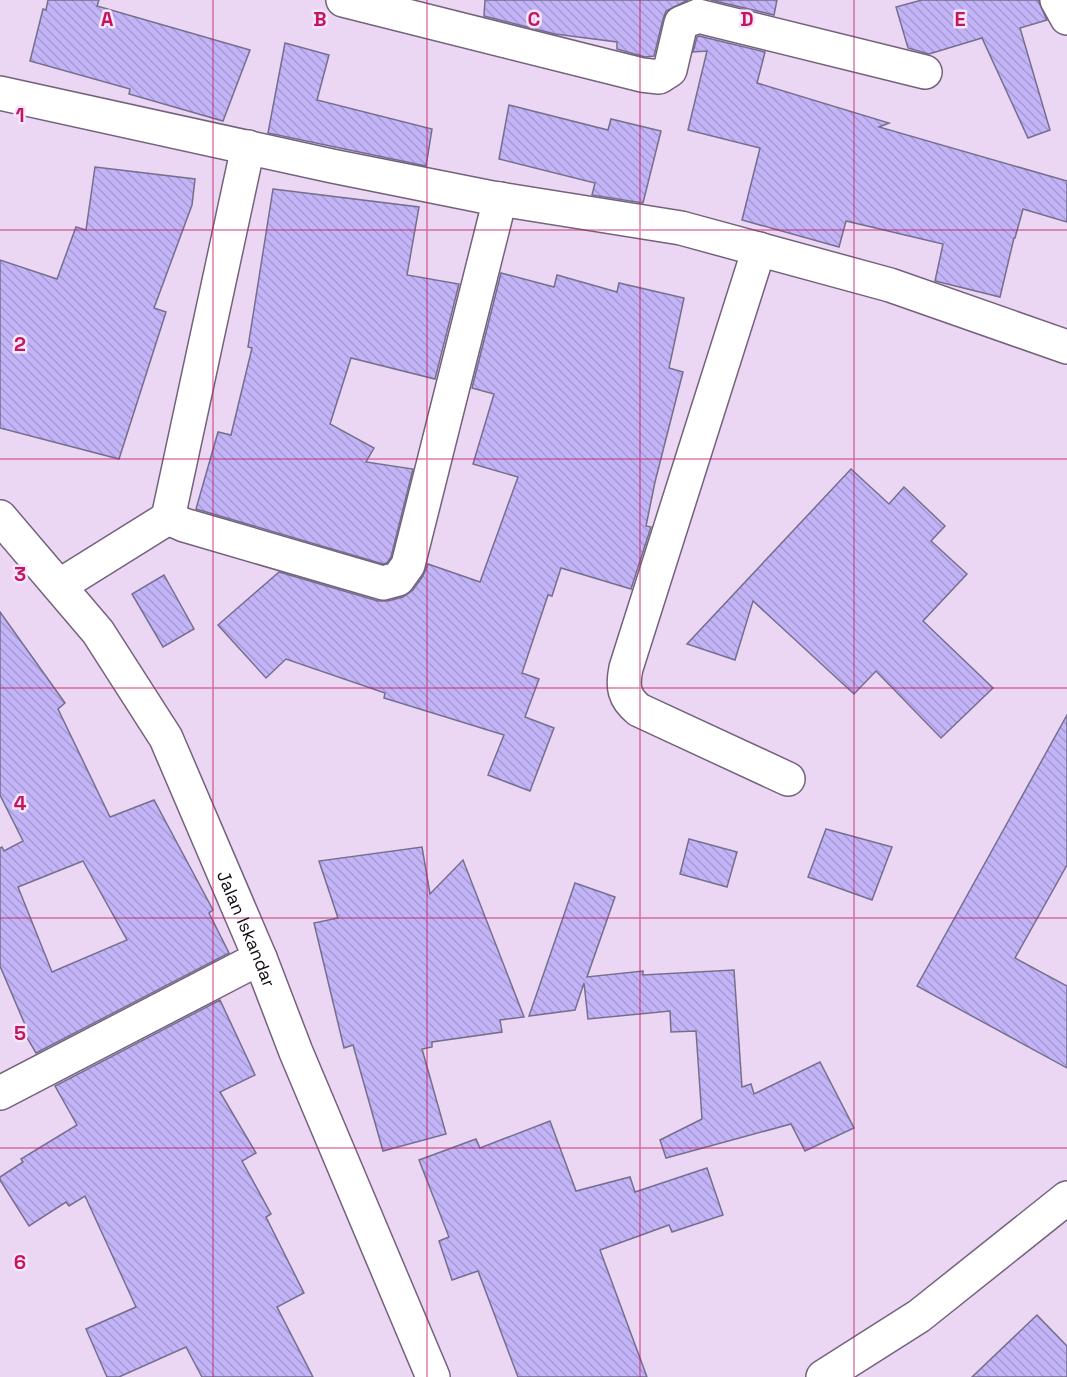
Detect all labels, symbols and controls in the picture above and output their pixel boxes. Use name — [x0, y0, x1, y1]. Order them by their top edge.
text: A — [101, 6, 114, 32]
text: B — [313, 6, 327, 32]
text: C — [528, 6, 541, 32]
text: D — [740, 6, 754, 32]
text: E — [954, 6, 966, 32]
text: 1 — [15, 102, 25, 128]
text: 2 — [14, 331, 26, 357]
text: 3 — [14, 561, 26, 587]
text: 4 — [14, 790, 27, 816]
street label: Jalan Iskandar — [212, 867, 282, 990]
text: 5 — [14, 1020, 26, 1046]
text: 6 — [14, 1249, 26, 1275]

